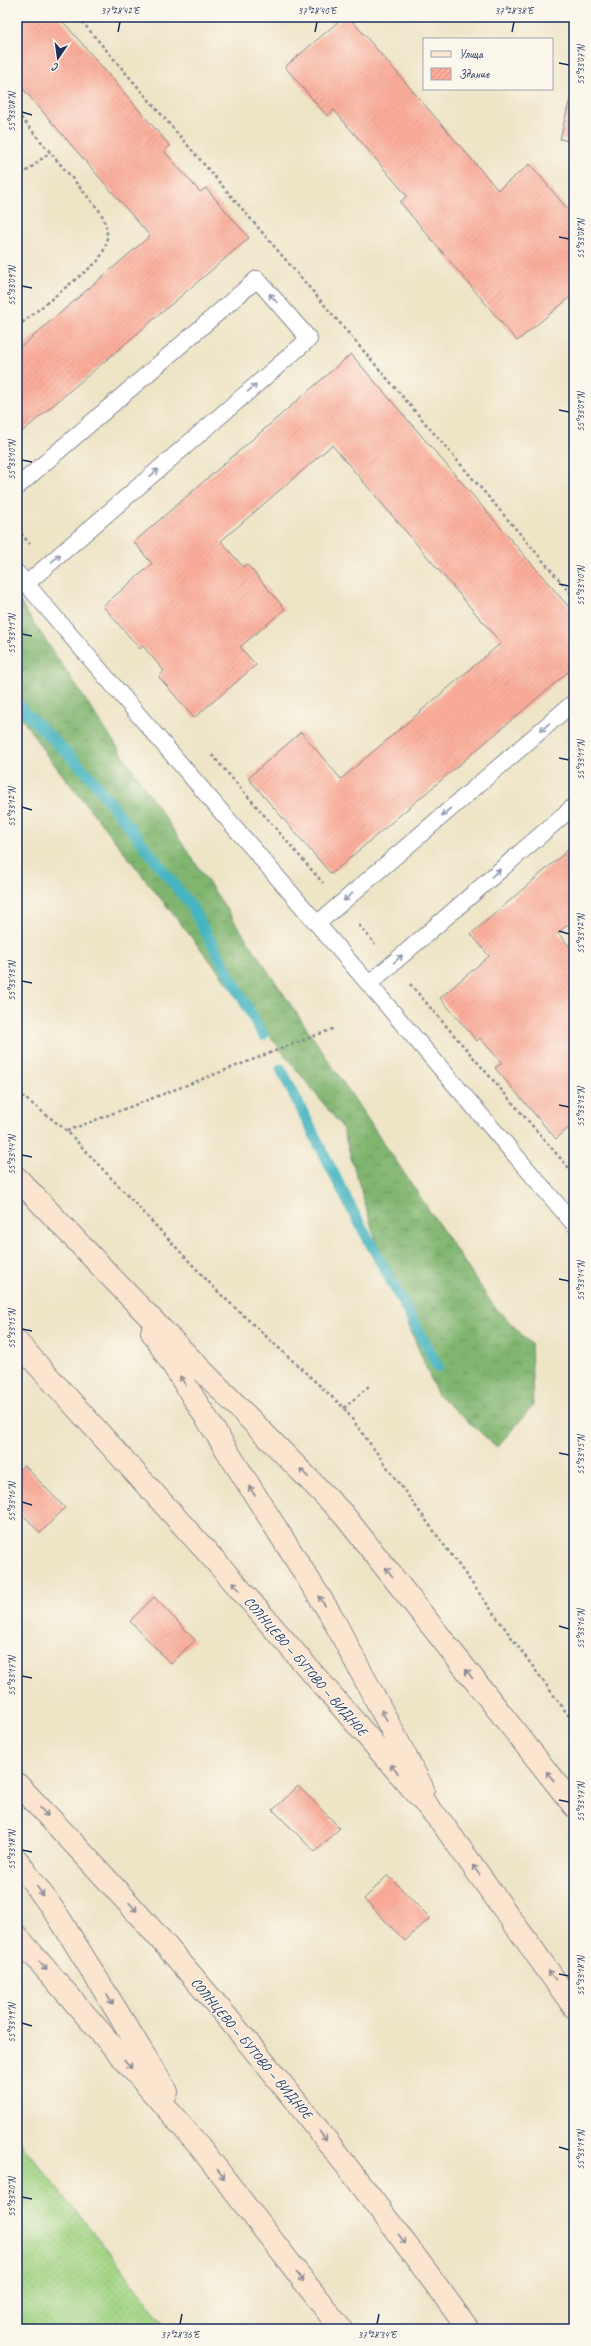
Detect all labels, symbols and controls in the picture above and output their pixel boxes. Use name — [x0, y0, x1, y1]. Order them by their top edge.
text: 37°28'42"E — [101, 4, 141, 17]
text: 37°28'40"E — [298, 4, 338, 17]
text: 37°28'38"E — [495, 4, 535, 17]
north arrow — [38, 38, 78, 78]
legend — [423, 38, 553, 90]
text: 55°33'07"N — [574, 43, 587, 85]
text: Улица — [459, 46, 484, 62]
text: С — [50, 60, 60, 75]
text: Здание — [459, 66, 490, 82]
text: 55°33'08"N — [5, 90, 18, 132]
text: 55°33'08"N — [574, 217, 587, 259]
text: 55°33'09"N — [5, 264, 18, 306]
one-way arrow — [269, 292, 278, 303]
one-way arrow — [247, 384, 257, 393]
text: 55°33'09"N — [574, 390, 587, 432]
text: 55°33'10"N — [5, 438, 18, 480]
one-way arrow — [149, 468, 159, 478]
one-way arrow — [50, 554, 61, 563]
text: 55°33'10"N — [574, 564, 587, 606]
text: 55°33'11"N — [5, 612, 18, 654]
one-way arrow — [540, 722, 550, 731]
text: 55°33'11"N — [574, 738, 587, 780]
text: 55°33'12"N — [5, 785, 18, 827]
one-way arrow — [441, 808, 452, 817]
one-way arrow — [491, 869, 502, 878]
one-way arrow — [343, 893, 353, 902]
text: 55°33'12"N — [574, 912, 587, 954]
one-way arrow — [393, 954, 404, 963]
text: 55°33'13"N — [5, 959, 18, 1001]
text: 55°33'13"N — [574, 1085, 587, 1127]
text: 55°33'14"N — [5, 1133, 18, 1175]
text: 55°33'14"N — [574, 1259, 587, 1301]
text: 55°33'15"N — [5, 1307, 18, 1349]
one-way arrow — [179, 1376, 187, 1387]
text: 55°33'15"N — [574, 1433, 587, 1475]
one-way arrow — [299, 1468, 309, 1478]
text: 55°33'16"N — [5, 1480, 18, 1522]
one-way arrow — [248, 1486, 256, 1497]
one-way arrow — [385, 1566, 393, 1577]
one-way arrow — [232, 1581, 241, 1591]
street label: СОЛНЦЕВО — БУТОВО — ВИДНОЕ — [240, 1593, 372, 1741]
one-way arrow — [318, 1596, 326, 1607]
text: 55°33'16"N — [574, 1607, 587, 1649]
text: 55°33'17"N — [5, 1654, 18, 1696]
one-way arrow — [465, 1668, 474, 1679]
one-way arrow — [380, 1709, 387, 1721]
one-way arrow — [390, 1763, 399, 1774]
one-way arrow — [546, 1770, 554, 1781]
text: 55°33'17"N — [574, 1780, 587, 1822]
one-way arrow — [39, 1807, 49, 1817]
text: 55°33'18"N — [5, 1828, 18, 1870]
one-way arrow — [472, 1864, 480, 1875]
one-way arrow — [36, 1885, 44, 1896]
one-way arrow — [128, 1902, 137, 1912]
text: 55°33'18"N — [574, 1954, 587, 1996]
one-way arrow — [38, 1961, 47, 1971]
one-way arrow — [548, 1970, 556, 1981]
street label: СОЛНЦЕВО — БУТОВО — ВИДНОЕ — [187, 1974, 317, 2124]
one-way arrow — [107, 1994, 115, 2006]
text: 55°33'19"N — [5, 2001, 18, 2043]
one-way arrow — [123, 2059, 132, 2069]
text: 55°33'19"N — [574, 2128, 587, 2170]
one-way arrow — [319, 2130, 328, 2141]
one-way arrow — [217, 2168, 225, 2179]
text: 55°33'20"N — [5, 2175, 18, 2217]
one-way arrow — [398, 2233, 407, 2244]
one-way arrow — [296, 2271, 305, 2282]
text: 37°28'36"E — [161, 2328, 201, 2341]
text: 37°28'34"E — [358, 2328, 398, 2341]

